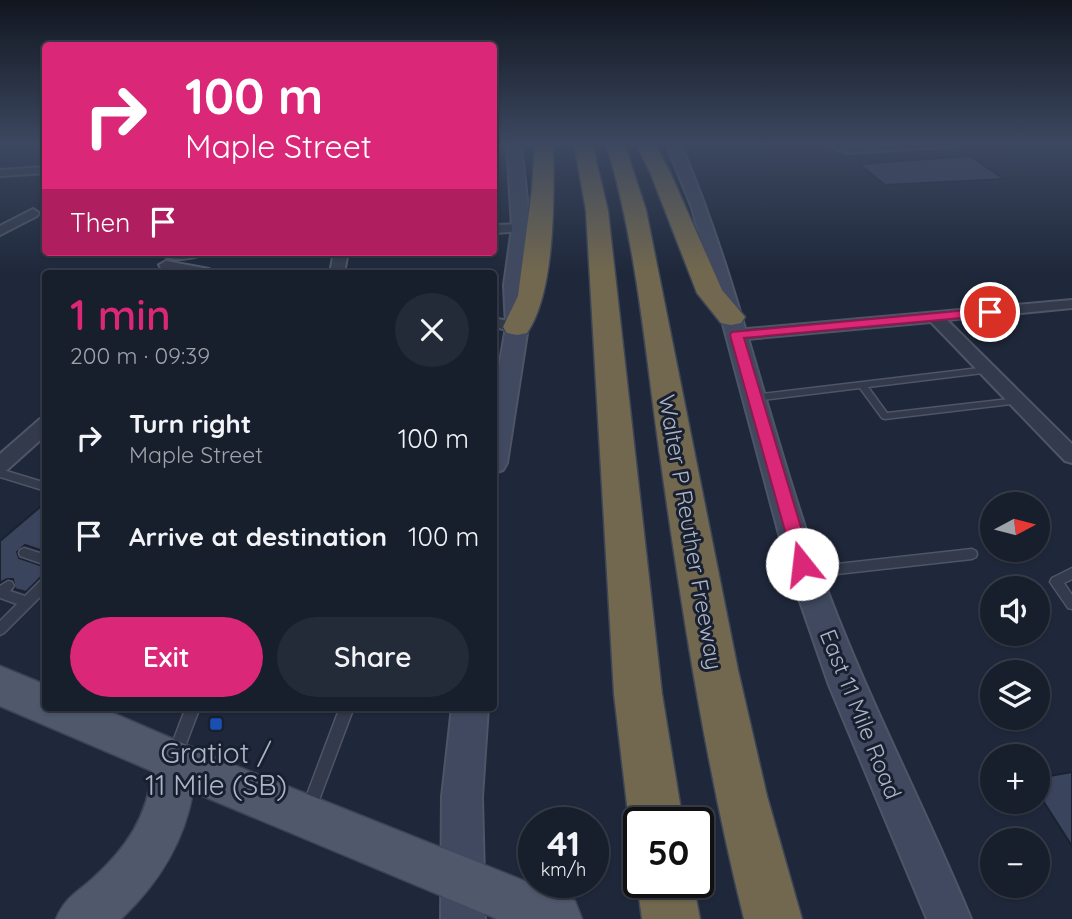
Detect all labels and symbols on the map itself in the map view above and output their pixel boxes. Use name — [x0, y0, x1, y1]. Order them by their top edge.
pin — [960, 282, 1020, 342]
street label: Walter P Reuther Freeway — [653, 392, 729, 672]
north arrow — [980, 492, 1050, 562]
position arrow — [765, 527, 839, 601]
street label: East 11 Mile Road — [814, 625, 908, 803]
marker: Gratiot / 11 Mile (SB) — [208, 716, 224, 732]
place label: Gratiot / 11 Mile (SB) — [145, 735, 287, 802]
speed limit sign: 50 — [623, 807, 714, 898]

